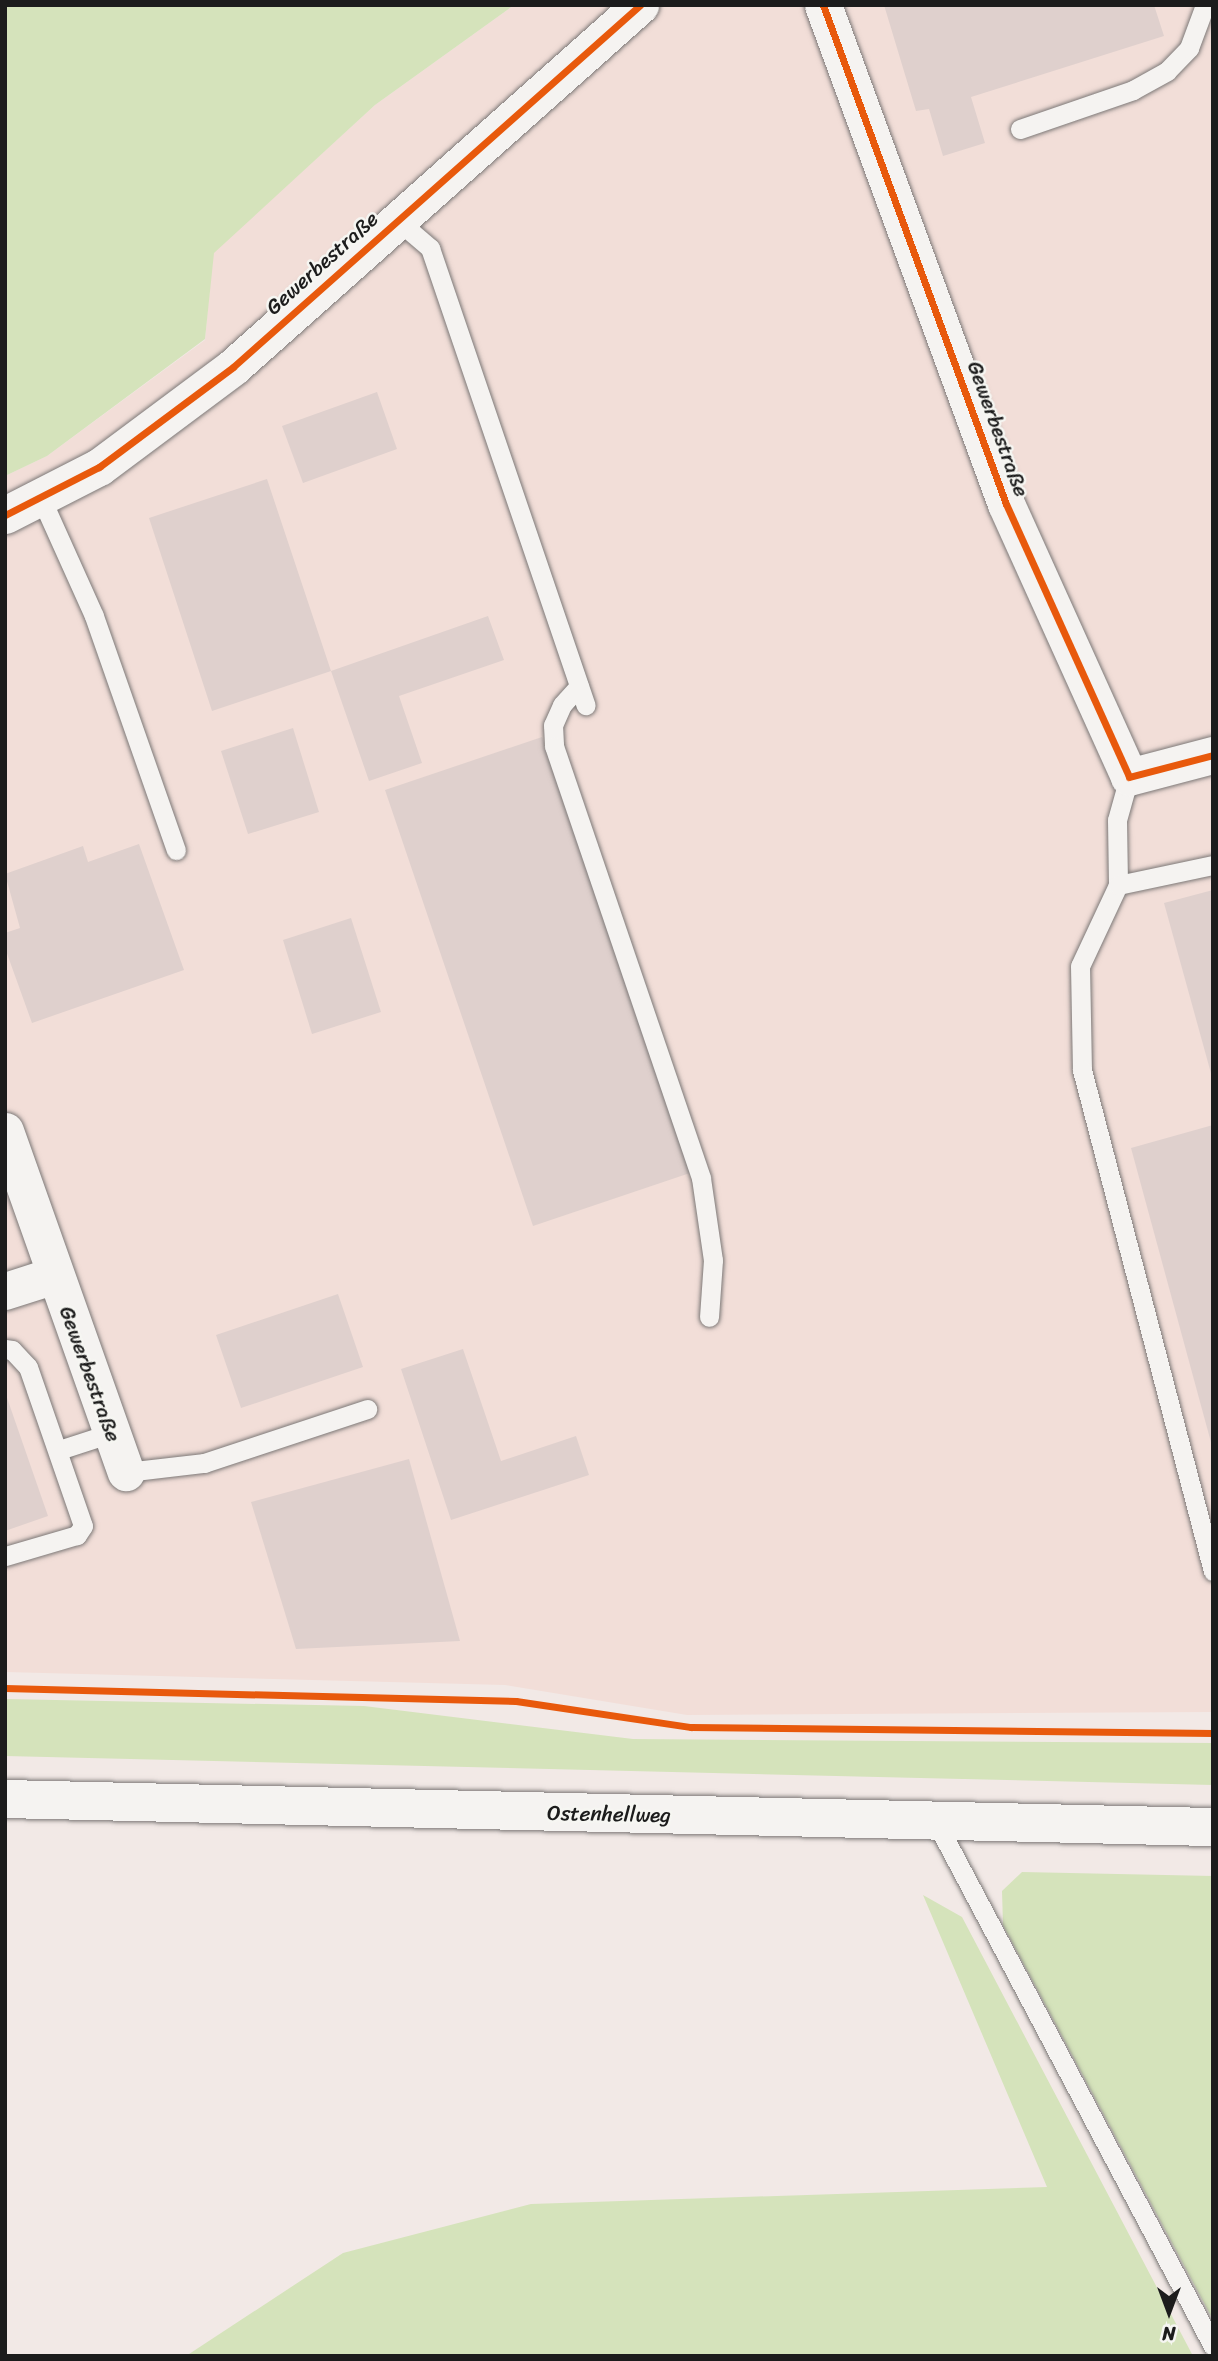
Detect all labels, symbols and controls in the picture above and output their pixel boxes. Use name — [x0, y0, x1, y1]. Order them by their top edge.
street label: Gewerbestraße — [261, 206, 383, 320]
street label: Gewerbestraße — [962, 358, 1034, 500]
street label: Gewerbestraße — [54, 1303, 126, 1445]
street label: Ostenhellweg — [547, 1800, 671, 1828]
north arrow — [1134, 2277, 1204, 2347]
text: N — [1162, 2317, 1176, 2350]

